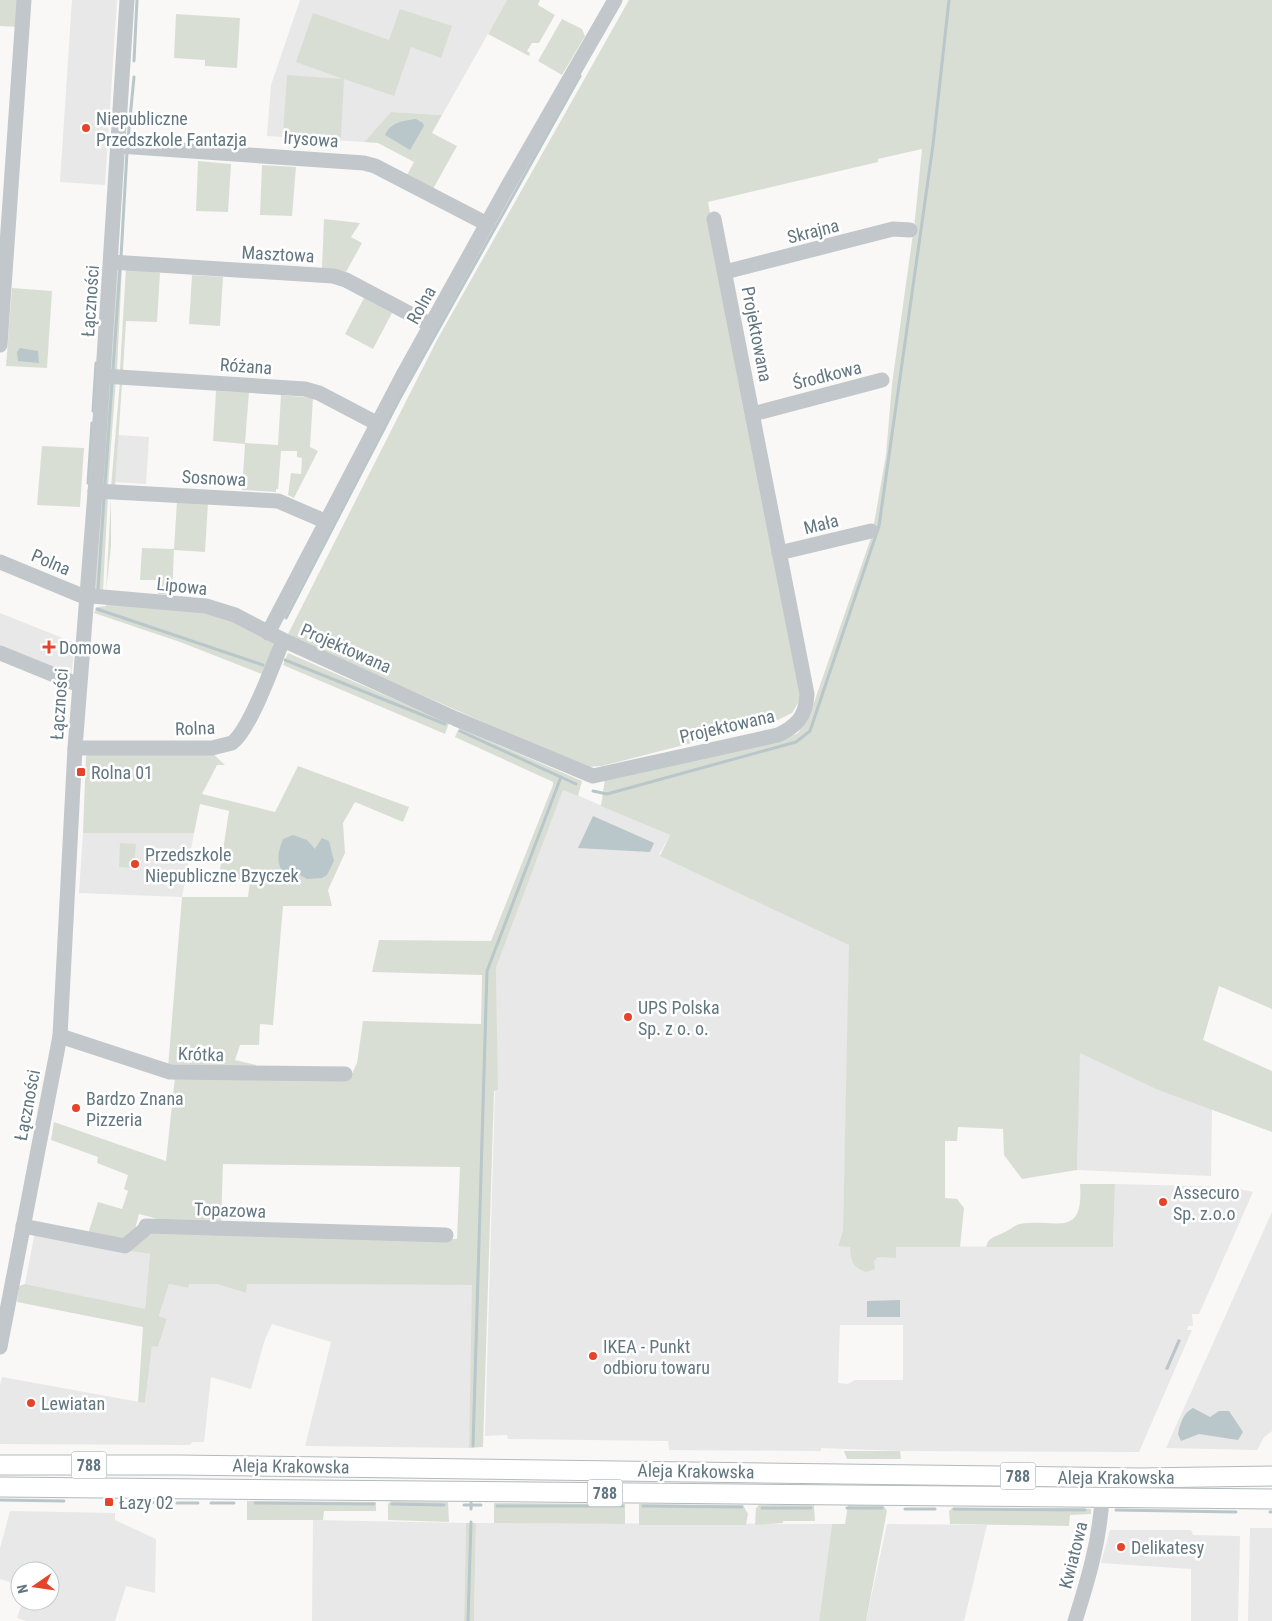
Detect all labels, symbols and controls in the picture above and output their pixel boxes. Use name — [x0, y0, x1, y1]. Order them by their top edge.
place label: Niepubliczne Przedszkole Fantazja — [96, 108, 247, 150]
marker: Niepubliczne Przedszkole Fantazja — [80, 122, 92, 134]
street label: Irysowa — [283, 127, 339, 151]
street label: Skrajna — [785, 214, 841, 248]
street label: Masztowa — [241, 242, 315, 266]
street label: Łączności — [77, 264, 103, 338]
street label: Rolna — [402, 282, 440, 328]
street label: Projektowana — [737, 285, 777, 383]
street label: Różana — [219, 354, 273, 378]
street label: Środkowa — [790, 356, 864, 394]
street label: Sosnowa — [181, 466, 247, 490]
street label: Mała — [801, 510, 841, 538]
street label: Polna — [28, 544, 74, 580]
street label: Lipowa — [156, 573, 208, 599]
street label: Projektowana — [298, 619, 394, 677]
place label: Domowa — [59, 637, 121, 658]
marker: Domowa — [43, 641, 55, 653]
street label: Łączności — [46, 667, 72, 741]
street label: Projektowana — [678, 705, 776, 747]
street label: Rolna — [175, 717, 215, 739]
place label: Rolna 01 — [91, 762, 153, 783]
marker: Rolna 01 — [75, 766, 87, 778]
place label: Przedszkole Niepubliczne Bzyczek — [145, 844, 299, 886]
marker: Przedszkole Niepubliczne Bzyczek — [129, 858, 141, 870]
place label: UPS Polska Sp. z o. o. — [638, 997, 720, 1039]
marker: UPS Polska Sp. z o. o. — [622, 1011, 634, 1023]
street label: Krótka — [178, 1043, 224, 1065]
street label: Łączności — [10, 1068, 44, 1142]
place label: Bardzo Znana Pizzeria — [86, 1088, 184, 1130]
marker: Bardzo Znana Pizzeria — [70, 1102, 82, 1114]
place label: Assecuro Sp. z.o.o — [1173, 1182, 1240, 1224]
marker: Assecuro Sp. z.o.o — [1157, 1196, 1169, 1208]
street label: Topazowa — [194, 1198, 266, 1222]
place label: IKEA - Punkt odbioru towaru — [603, 1336, 710, 1378]
marker: IKEA - Punkt odbioru towaru — [587, 1350, 599, 1362]
place label: Lewiatan — [41, 1393, 105, 1414]
marker: Lewiatan — [25, 1397, 37, 1409]
road number: 788 — [72, 1452, 106, 1478]
street label: Aleja Krakowska — [232, 1454, 350, 1478]
street label: Aleja Krakowska — [637, 1459, 755, 1483]
road number: 788 — [1000, 1462, 1036, 1490]
street label: Aleja Krakowska — [1057, 1467, 1175, 1488]
road number: 788 — [588, 1480, 622, 1506]
place label: Łazy 02 — [119, 1492, 174, 1513]
marker: Łazy 02 — [103, 1496, 115, 1508]
street label: Kwiatowa — [1055, 1519, 1091, 1591]
place label: Delikatesy — [1131, 1537, 1205, 1558]
marker: Delikatesy — [1115, 1541, 1127, 1553]
north arrow — [10, 1561, 60, 1611]
text: N — [14, 1583, 31, 1595]

